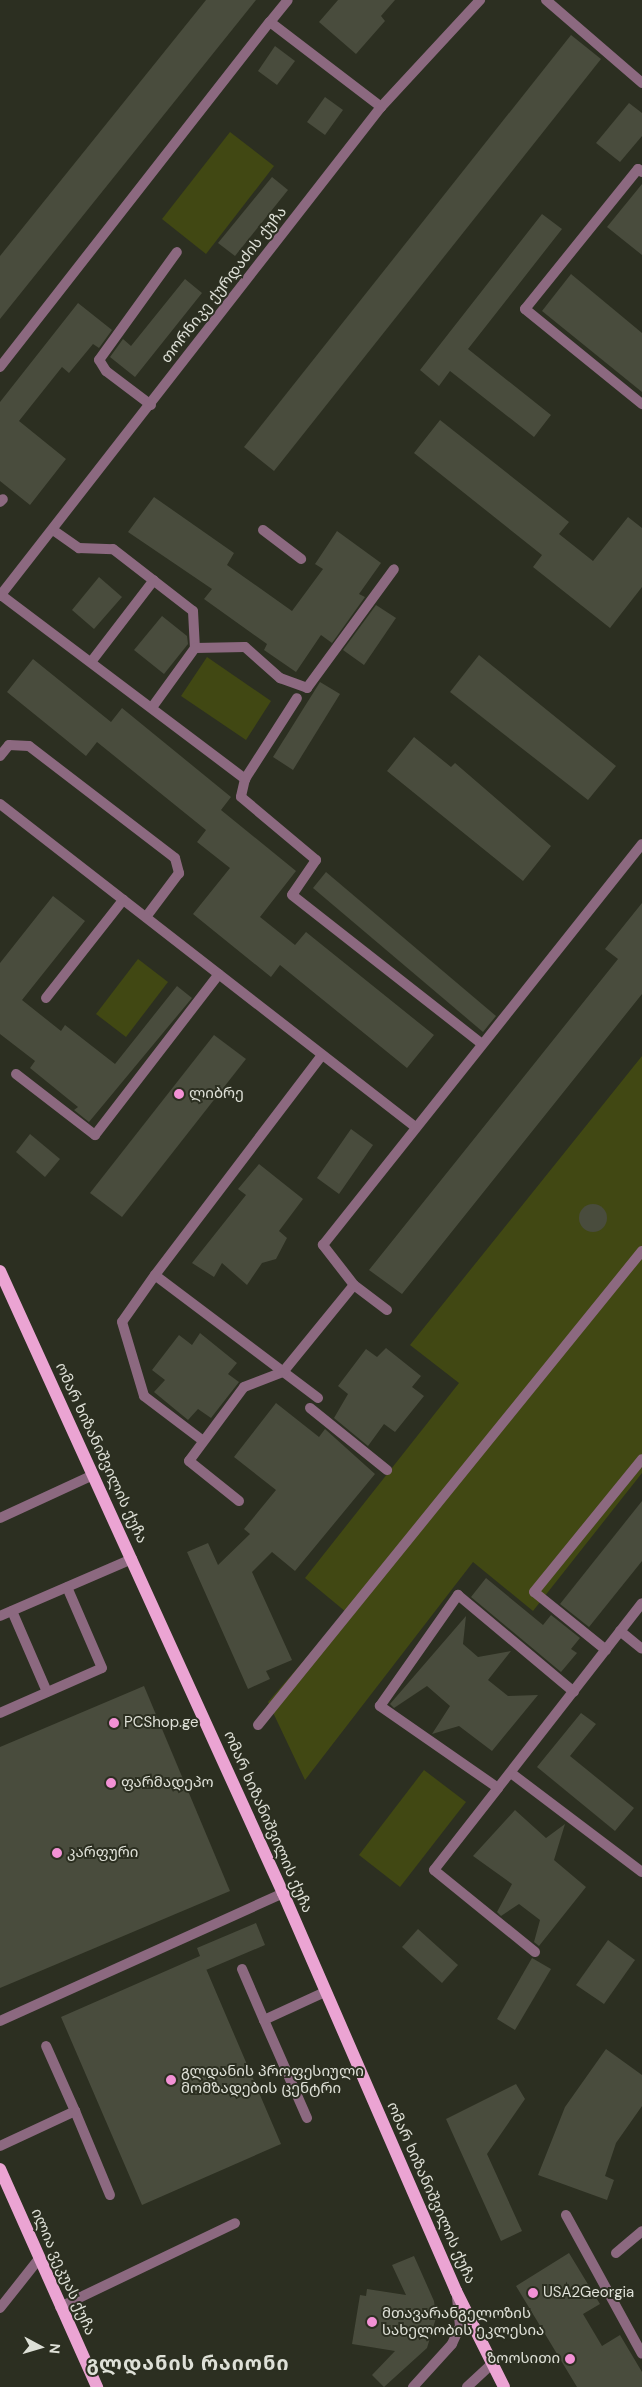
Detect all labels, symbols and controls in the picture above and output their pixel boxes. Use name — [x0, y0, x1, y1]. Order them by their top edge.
street label: თორნიკე ქურდაძის ქუჩა — [157, 203, 291, 367]
place label: ლიბრე — [189, 1085, 244, 1103]
marker: ლიბრე — [173, 1088, 185, 1100]
street label: ომარ ხიზანიშვილის ქუჩა — [51, 1360, 151, 1546]
place label: PCShop.ge — [124, 1714, 199, 1732]
marker: PCShop.ge — [108, 1717, 120, 1729]
street label: ომარ ხიზანიშვილის ქუჩა — [220, 1728, 316, 1916]
place label: ფარმადეპო — [121, 1774, 214, 1792]
marker: ფარმადეპო — [105, 1777, 117, 1789]
place label: კარფური — [67, 1844, 138, 1862]
marker: კარფური — [51, 1847, 63, 1859]
place label: გლდანის პროფესიული მომზადების ცენტრი — [181, 2062, 364, 2097]
marker: გლდანის პროფესიული მომზადების ცენტრი — [165, 2074, 177, 2086]
street label: ომარ ხიზანიშვილის ქუჩა — [383, 2099, 479, 2287]
street label: ილია ვეკუას ქუჩა — [27, 2206, 99, 2338]
place label: USA2Georgia — [543, 2284, 634, 2302]
marker: USA2Georgia — [527, 2287, 539, 2299]
place label: მთავარანგელოზის სახელობის ეკლესია — [382, 2304, 544, 2339]
marker: მთავარანგელოზის სახელობის ეკლესია — [366, 2316, 378, 2328]
north arrow — [15, 2322, 65, 2372]
text: N — [45, 2343, 64, 2355]
place label: ზოოსითი — [487, 2350, 560, 2368]
district label: გლდანის რაიონი — [85, 2351, 291, 2375]
marker: ზოოსითი — [564, 2353, 576, 2365]

